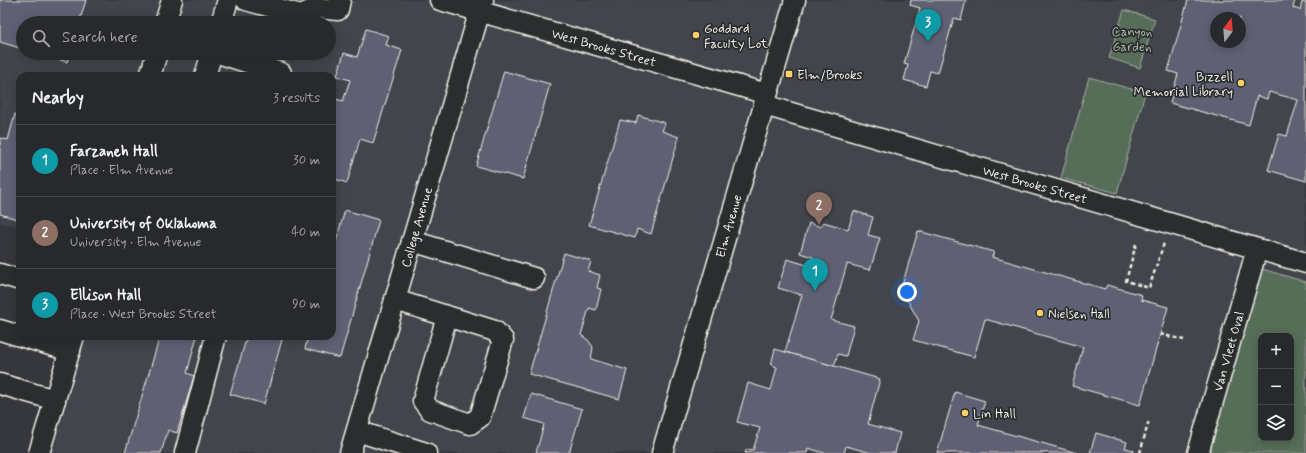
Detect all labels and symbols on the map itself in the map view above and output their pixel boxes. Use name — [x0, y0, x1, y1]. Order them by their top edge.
pin: 3 — [915, 9, 941, 42]
north arrow — [1210, 12, 1246, 48]
place label: Goddard Faculty Lot — [704, 21, 768, 53]
park label: Canyon Garden — [1112, 24, 1152, 56]
street label: West Brooks Street — [549, 25, 658, 72]
marker: Goddard Faculty Lot — [691, 30, 701, 40]
place label: Elm/Brooks — [797, 67, 863, 84]
marker: Elm/Brooks — [784, 69, 794, 79]
place label: Bizzell Memorial Library — [1133, 69, 1233, 101]
marker: Bizzell Memorial Library — [1236, 78, 1246, 88]
street label: West Brooks Street — [980, 162, 1089, 209]
street label: College Avenue — [398, 185, 437, 270]
pin: 2 — [806, 192, 832, 225]
street label: Elm Avenue — [712, 193, 747, 260]
pin: 1 — [802, 258, 828, 291]
your location — [897, 282, 917, 302]
place label: Nielsen Hall — [1048, 306, 1110, 323]
marker: Nielsen Hall — [1035, 308, 1045, 318]
street label: Van Vleet Oval — [1210, 309, 1249, 393]
place label: Lin Hall — [973, 406, 1016, 423]
marker: Lin Hall — [960, 408, 970, 418]

